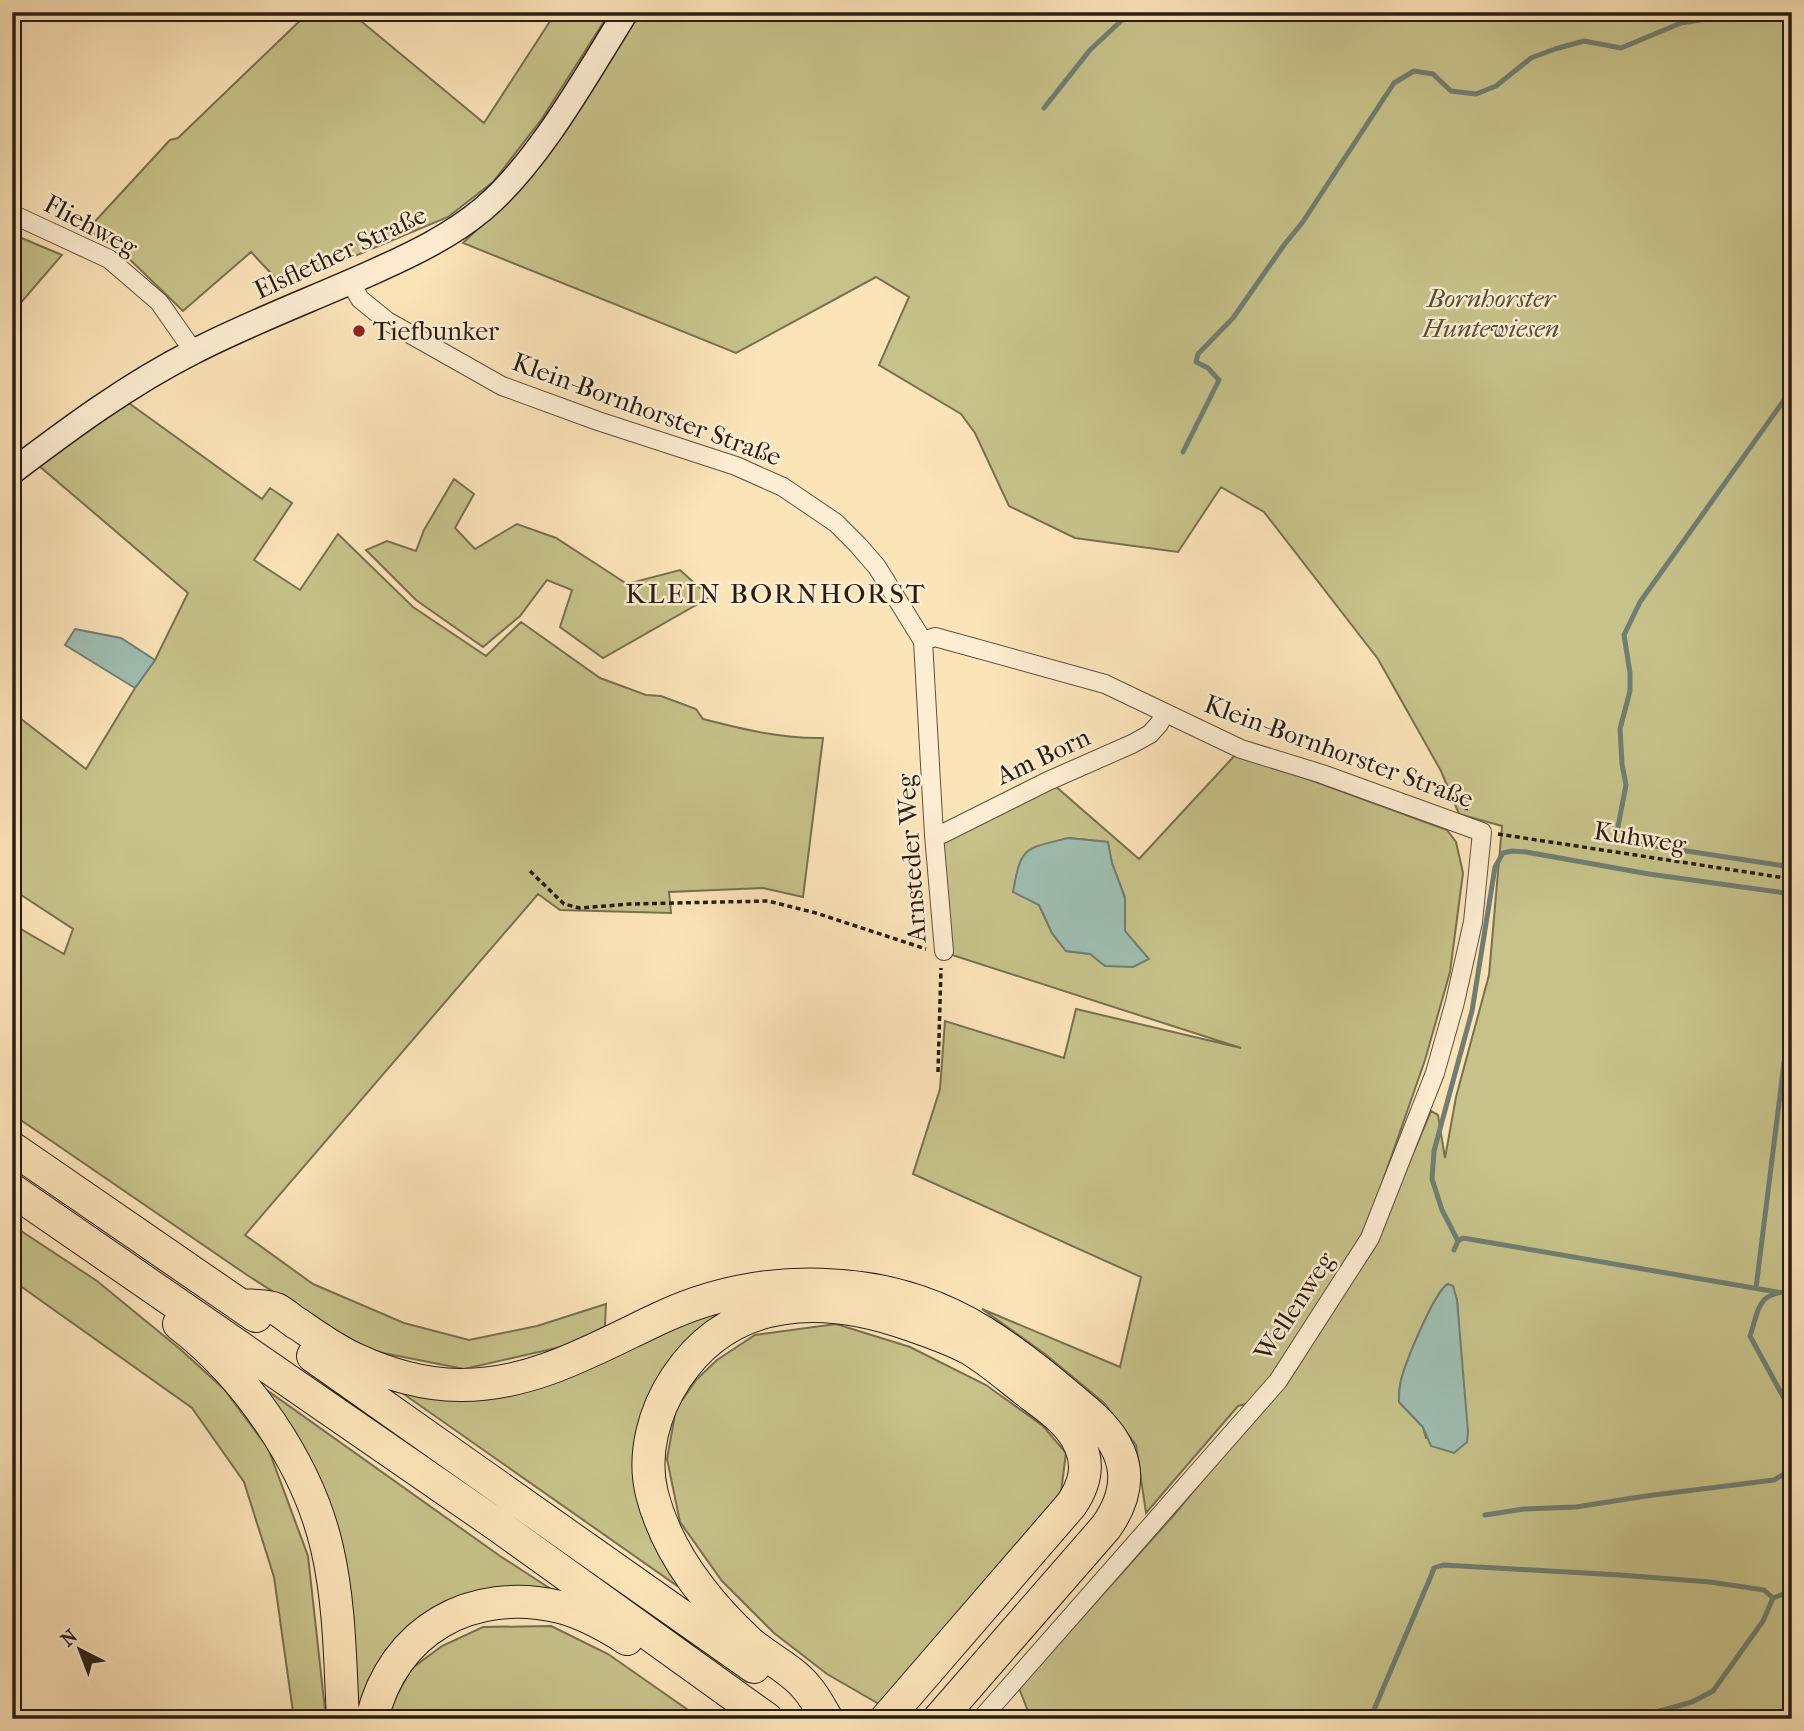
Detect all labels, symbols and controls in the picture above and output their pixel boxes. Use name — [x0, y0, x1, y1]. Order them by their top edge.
street label: Fliehweg — [39, 188, 144, 263]
street label: Elsflether Straße — [249, 199, 431, 306]
park label: Bornhorster Huntewiesen — [1422, 283, 1559, 344]
place label: Tiefbunker — [373, 316, 499, 347]
marker: Tiefbunker — [351, 323, 367, 339]
street label: Klein-Bornhorster Straße — [508, 346, 786, 473]
district label: KLEIN BORNHORST — [625, 577, 927, 610]
street label: Klein-Bornhorster Straße — [1200, 688, 1478, 815]
street label: Am Born — [990, 721, 1095, 792]
street label: Arnsteder Weg — [890, 772, 933, 944]
street label: Kuhweg — [1592, 815, 1689, 860]
street label: Wellenweg — [1247, 1245, 1342, 1367]
north arrow — [46, 1616, 116, 1686]
text: N — [57, 1625, 82, 1651]

